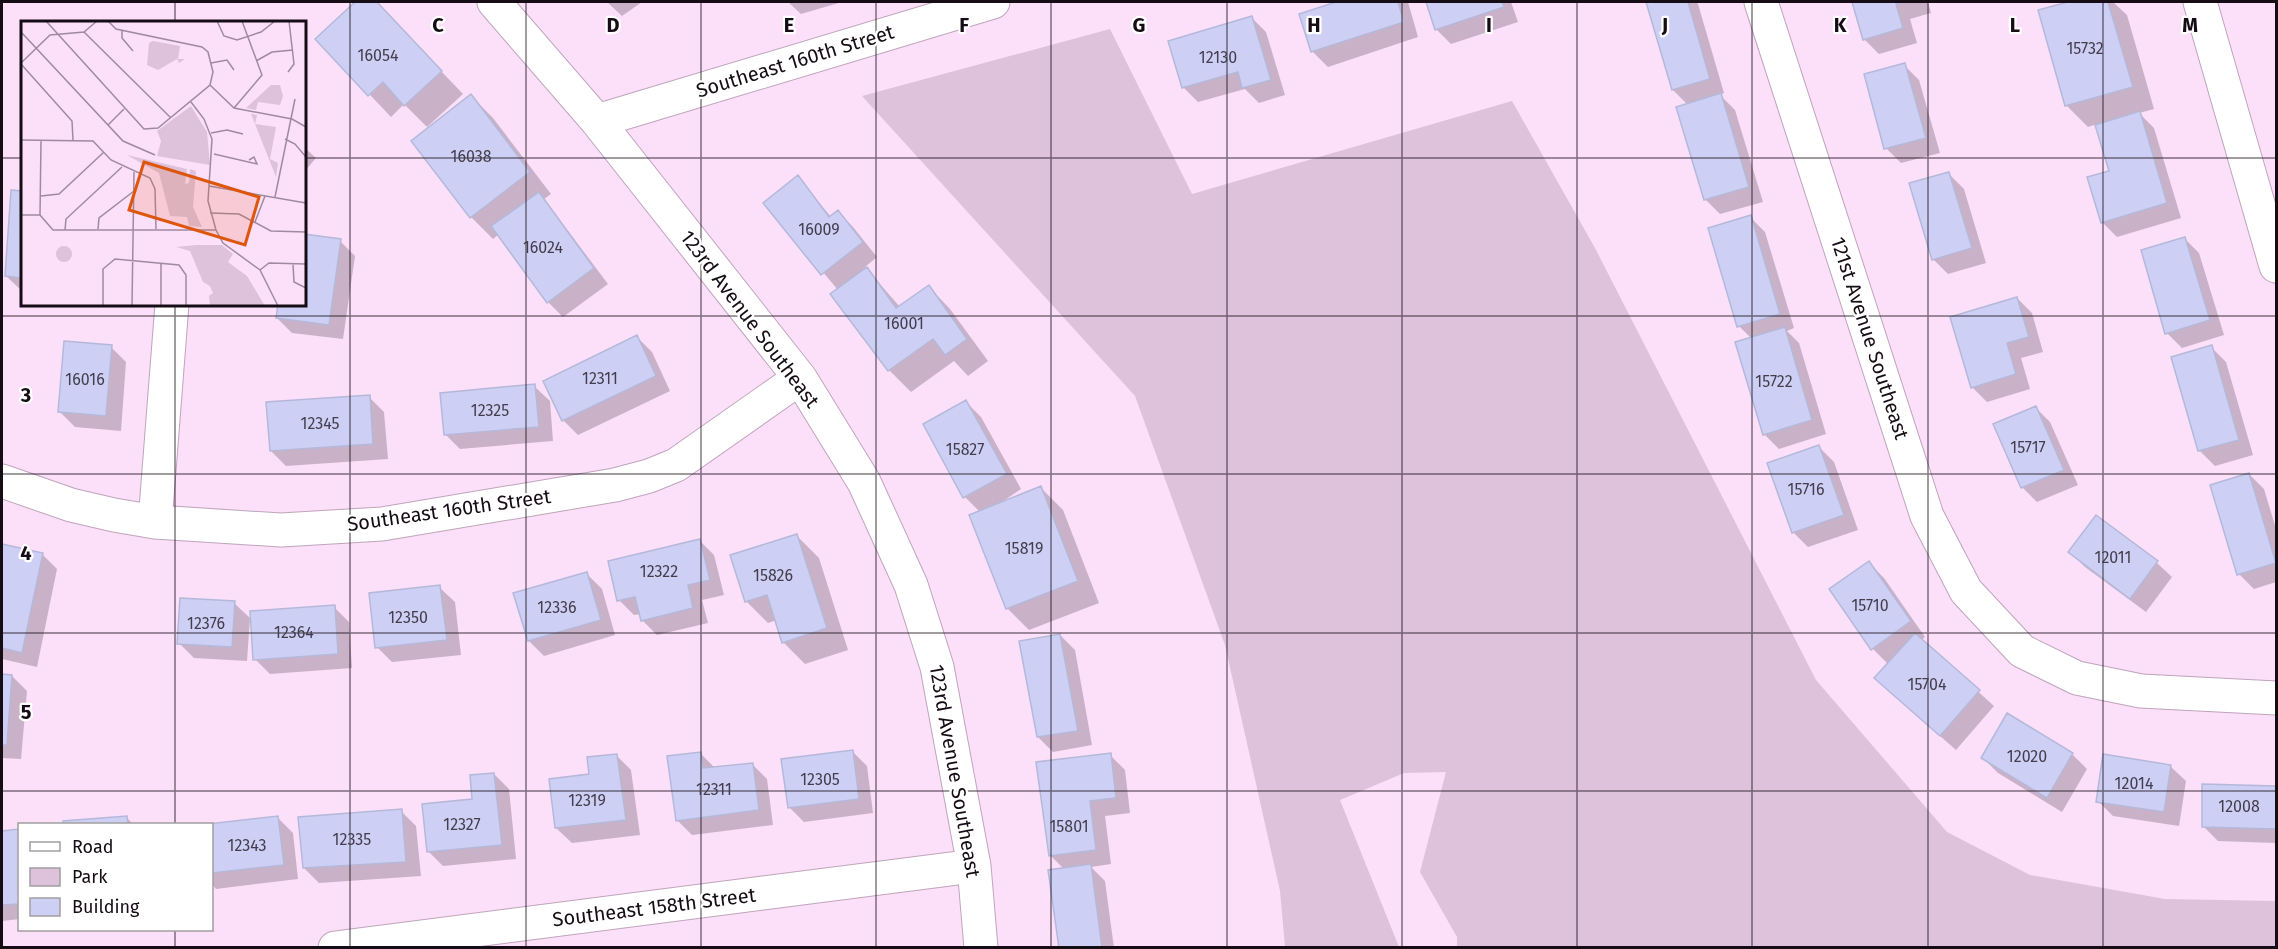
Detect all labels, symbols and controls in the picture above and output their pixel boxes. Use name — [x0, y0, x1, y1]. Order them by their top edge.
text: C — [432, 13, 444, 37]
text: D — [606, 13, 620, 37]
text: E — [784, 13, 794, 37]
text: F — [959, 13, 969, 37]
text: G — [1133, 13, 1145, 37]
text: H — [1307, 13, 1321, 37]
text: I — [1486, 13, 1492, 37]
text: J — [1661, 13, 1668, 37]
text: K — [1834, 13, 1847, 37]
text: L — [2010, 13, 2020, 37]
text: M — [2182, 13, 2198, 37]
street label: Southeast 160th Street — [693, 19, 897, 103]
inset map — [21, 21, 306, 306]
house number: 15732 — [2066, 39, 2104, 58]
house number: 16054 — [358, 46, 399, 65]
house number: 12130 — [1199, 48, 1237, 67]
house number: 16038 — [450, 147, 492, 166]
house number: 16009 — [798, 220, 840, 239]
street label: 123rd Avenue Southeast — [676, 226, 825, 413]
street label: 121st Avenue Southeast — [1826, 234, 1914, 443]
house number: 16024 — [523, 238, 564, 257]
house number: 16001 — [884, 314, 924, 333]
house number: 12311 — [582, 369, 618, 388]
house number: 16016 — [65, 370, 105, 389]
house number: 15722 — [1755, 372, 1793, 391]
text: 3 — [20, 383, 31, 407]
house number: 12325 — [471, 401, 509, 420]
house number: 12345 — [300, 414, 340, 433]
house number: 15717 — [2010, 438, 2046, 457]
house number: 15827 — [946, 440, 984, 459]
house number: 15716 — [1788, 480, 1824, 499]
street label: Southeast 160th Street — [346, 484, 553, 536]
house number: 15819 — [1005, 539, 1043, 558]
text: 4 — [20, 541, 32, 565]
house number: 12011 — [2094, 548, 2132, 567]
house number: 12322 — [640, 562, 678, 581]
house number: 15826 — [753, 566, 793, 585]
house number: 15710 — [1851, 596, 1889, 615]
house number: 12336 — [537, 598, 577, 617]
house number: 12350 — [388, 608, 428, 627]
house number: 12376 — [187, 614, 225, 633]
house number: 12364 — [274, 623, 314, 642]
street label: 123rd Avenue Southeast — [924, 663, 986, 880]
house number: 15704 — [1908, 675, 1947, 694]
text: 5 — [21, 700, 32, 724]
house number: 12020 — [2007, 747, 2047, 766]
house number: 12305 — [800, 770, 840, 789]
house number: 12014 — [2115, 774, 2154, 793]
house number: 12311 — [696, 780, 732, 799]
house number: 12319 — [568, 791, 606, 810]
house number: 12008 — [2218, 797, 2260, 816]
house number: 12327 — [443, 815, 481, 834]
house number: 15801 — [1049, 817, 1089, 836]
legend — [18, 823, 213, 931]
house number: 12335 — [333, 830, 371, 849]
text: Road — [72, 836, 114, 858]
house number: 12343 — [228, 836, 266, 855]
text: Park — [72, 866, 108, 888]
street label: Southeast 158th Street — [551, 883, 758, 931]
text: Building — [72, 896, 140, 918]

